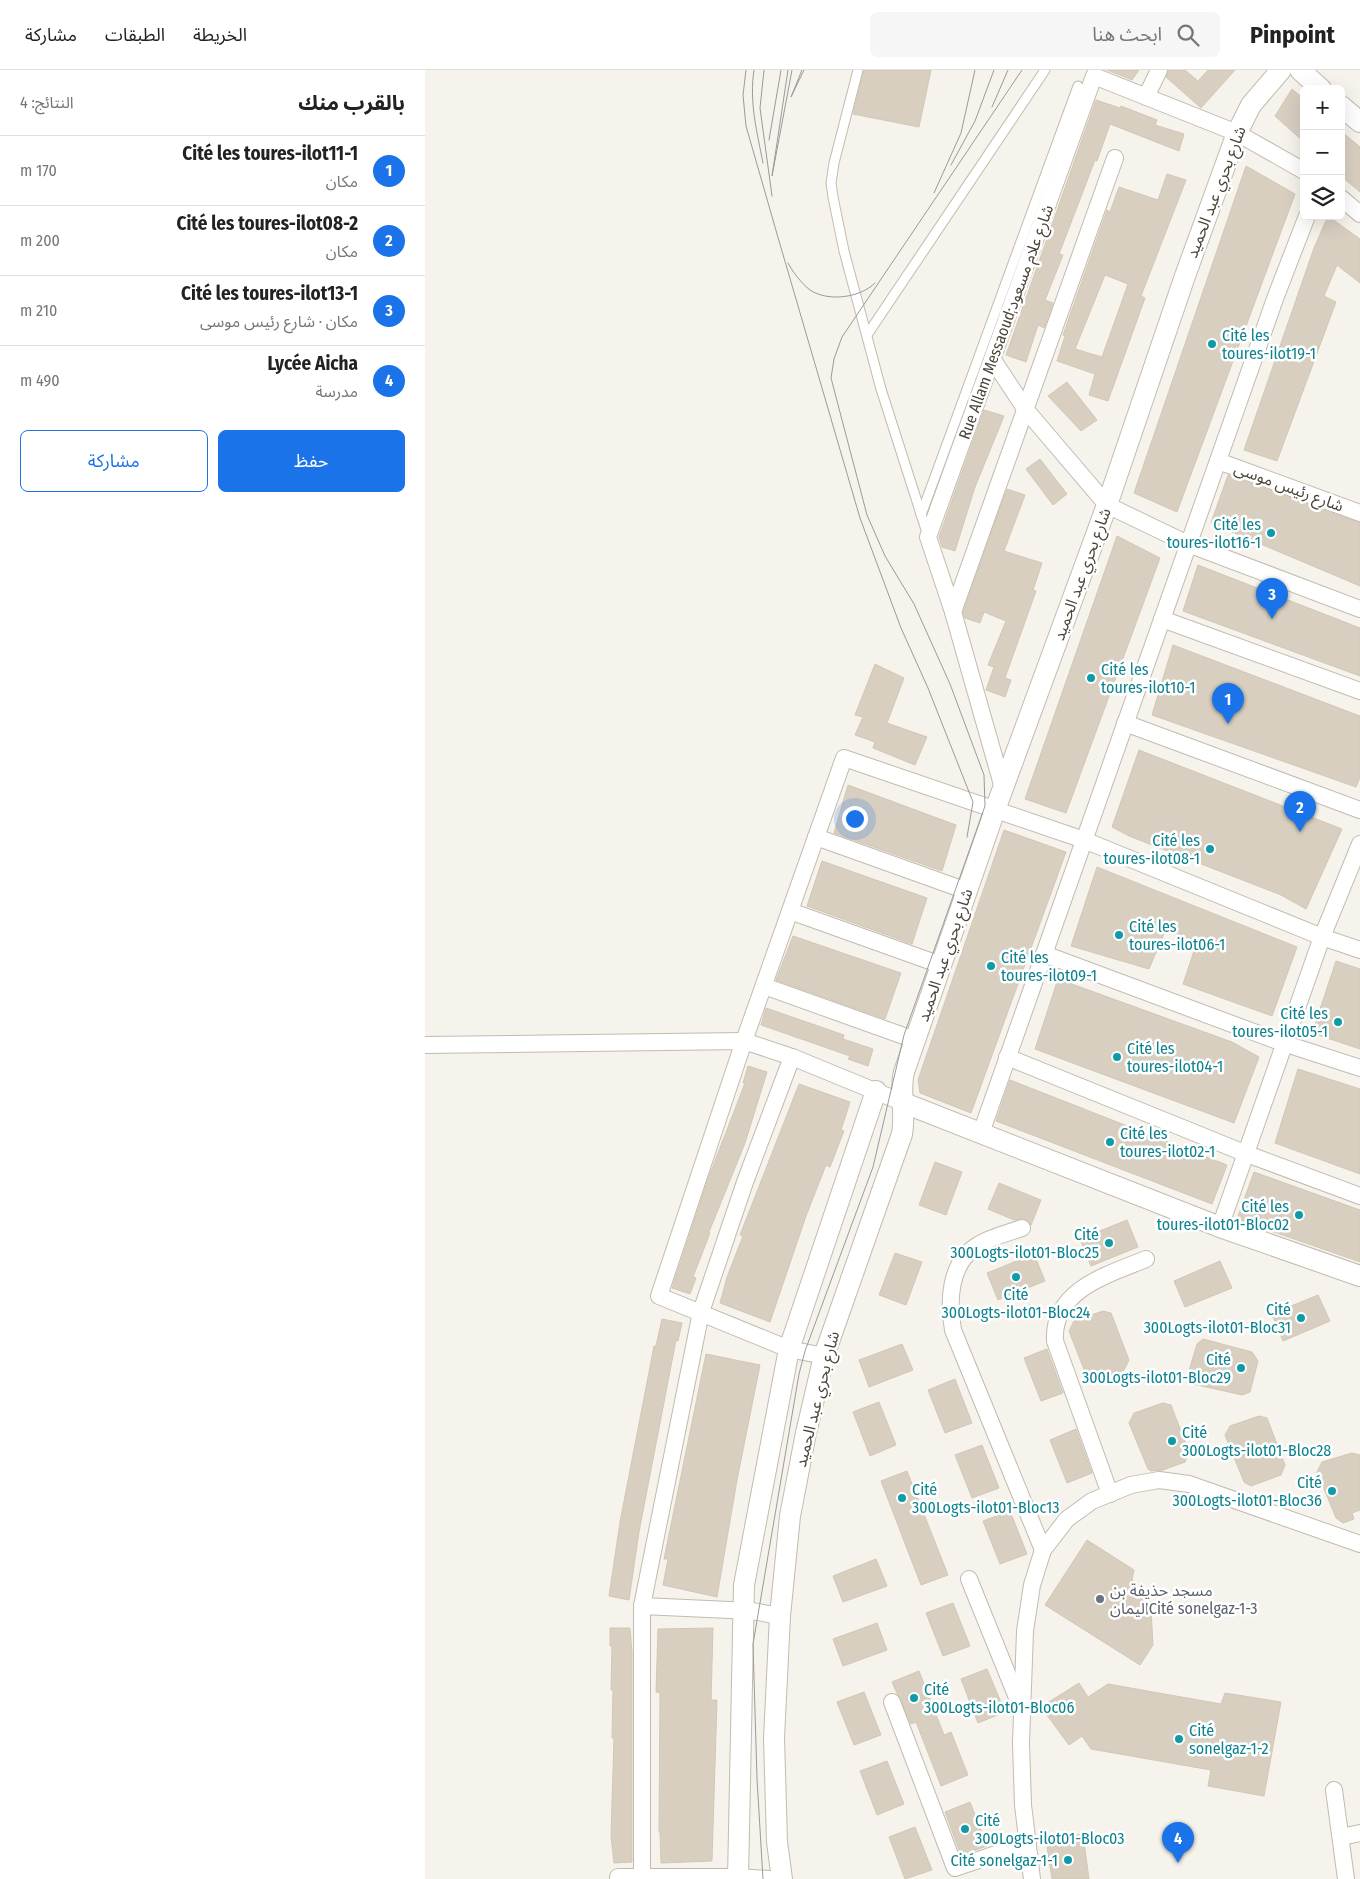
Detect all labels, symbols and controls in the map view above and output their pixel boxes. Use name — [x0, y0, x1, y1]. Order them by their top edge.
search box — [870, 12, 1220, 57]
icon: search — [1174, 21, 1202, 49]
text: Pinpoint — [1250, 21, 1335, 49]
text: ابحث هنا — [1092, 23, 1162, 46]
text: مشاركة — [25, 24, 77, 46]
text: الطبقات — [105, 24, 165, 46]
text: الخريطة — [193, 24, 247, 46]
map controls — [1300, 85, 1345, 220]
button: + — [1300, 85, 1345, 130]
text: بالقرب منك — [298, 90, 405, 116]
text: النتائج: 4 — [20, 93, 74, 112]
street label: شارع بحري عبد الحميد — [1182, 124, 1253, 262]
button: − — [1300, 130, 1345, 175]
text: Cité les toures-ilot11-1 — [182, 142, 358, 165]
text: 170 m — [20, 161, 57, 180]
text: 1 — [386, 161, 392, 180]
text: مكان — [326, 172, 358, 191]
button: layers — [1300, 175, 1345, 220]
street label: Rue Allam Messaoud;شارع علام مسعود — [955, 202, 1060, 443]
text: Cité les toures-ilot08-2 — [176, 212, 358, 235]
text: 200 m — [20, 231, 60, 250]
text: 2 — [385, 231, 393, 250]
text: مكان — [326, 242, 358, 261]
text: Cité les toures-ilot13-1 — [181, 282, 358, 305]
text: 210 m — [20, 301, 57, 320]
text: 3 — [385, 301, 393, 320]
text: مكان · شارع رئيس موسى — [200, 312, 358, 331]
place label: Cité les toures-ilot19-1 — [1222, 326, 1316, 363]
marker: Cité les toures-ilot19-1 — [1206, 338, 1218, 350]
text: Lycée Aicha — [268, 352, 358, 375]
text: 490 m — [20, 371, 60, 390]
text: 4 — [385, 371, 393, 390]
text: مدرسة — [315, 382, 358, 401]
button: مشاركة — [20, 430, 208, 492]
button: حفظ — [218, 430, 405, 492]
street label: شارع رئيس موسى — [1231, 458, 1346, 518]
street label: شارع بحري عبد الحميد — [1049, 505, 1118, 644]
place label: Cité les toures-ilot16-1 — [1167, 515, 1261, 552]
marker: Cité les toures-ilot16-1 — [1265, 527, 1277, 539]
pin: 3 — [1256, 578, 1288, 619]
place label: Cité les toures-ilot10-1 — [1101, 660, 1196, 697]
marker: Cité les toures-ilot10-1 — [1085, 672, 1097, 684]
pin: 1 — [1212, 683, 1244, 724]
pin: 2 — [1284, 791, 1316, 832]
your location — [842, 806, 868, 832]
place label: Cité les toures-ilot08-1 — [1104, 831, 1200, 868]
marker: Cité les toures-ilot08-1 — [1204, 843, 1216, 855]
street label: شارع بحري عبد الحميد — [913, 886, 980, 1025]
place label: Cité les toures-ilot06-1 — [1129, 917, 1225, 954]
marker: Cité les toures-ilot06-1 — [1113, 929, 1125, 941]
place label: Cité les toures-ilot09-1 — [1001, 948, 1097, 985]
marker: Cité les toures-ilot09-1 — [985, 960, 997, 972]
place label: Cité les toures-ilot05-1 — [1232, 1004, 1328, 1041]
marker: Cité les toures-ilot05-1 — [1332, 1016, 1344, 1028]
place label: Cité les toures-ilot04-1 — [1127, 1039, 1223, 1076]
marker: Cité les toures-ilot04-1 — [1111, 1051, 1123, 1063]
place label: Cité les toures-ilot02-1 — [1120, 1124, 1215, 1161]
marker: Cité les toures-ilot02-1 — [1104, 1136, 1116, 1148]
place label: Cité les toures-ilot01-Bloc02 — [1157, 1197, 1289, 1234]
marker: Cité les toures-ilot01-Bloc02 — [1293, 1209, 1305, 1221]
place label: Cité 300Logts-ilot01-Bloc25 — [950, 1225, 1099, 1262]
marker: Cité 300Logts-ilot01-Bloc25 — [1103, 1237, 1115, 1249]
marker: Cité 300Logts-ilot01-Bloc24 — [1010, 1271, 1022, 1283]
place label: Cité 300Logts-ilot01-Bloc24 — [942, 1285, 1091, 1322]
place label: Cité 300Logts-ilot01-Bloc31 — [1144, 1300, 1291, 1337]
marker: Cité 300Logts-ilot01-Bloc31 — [1295, 1312, 1307, 1324]
street label: شارع بحري عبد الحميد — [791, 1329, 846, 1470]
place label: Cité 300Logts-ilot01-Bloc29 — [1082, 1350, 1231, 1387]
marker: Cité 300Logts-ilot01-Bloc29 — [1235, 1362, 1247, 1374]
place label: Cité 300Logts-ilot01-Bloc28 — [1182, 1423, 1331, 1460]
marker: Cité 300Logts-ilot01-Bloc28 — [1166, 1435, 1178, 1447]
place label: Cité 300Logts-ilot01-Bloc36 — [1173, 1473, 1322, 1510]
place label: Cité 300Logts-ilot01-Bloc13 — [912, 1480, 1060, 1517]
marker: Cité 300Logts-ilot01-Bloc36 — [1326, 1485, 1338, 1497]
marker: Cité 300Logts-ilot01-Bloc13 — [896, 1492, 908, 1504]
place label: مسجد حذيفة بن اليمانCité sonelgaz-1-3 — [1110, 1581, 1258, 1618]
marker: مسجد حذيفة بن اليمانCité sonelgaz-1-3 — [1094, 1593, 1106, 1605]
place label: Cité 300Logts-ilot01-Bloc06 — [924, 1680, 1074, 1717]
marker: Cité 300Logts-ilot01-Bloc06 — [908, 1692, 920, 1704]
place label: Cité sonelgaz-1-2 — [1189, 1721, 1269, 1758]
marker: Cité sonelgaz-1-2 — [1173, 1733, 1185, 1745]
place label: Cité 300Logts-ilot01-Bloc03 — [975, 1811, 1125, 1848]
pin: 4 — [1162, 1822, 1194, 1863]
marker: Cité 300Logts-ilot01-Bloc03 — [959, 1823, 971, 1835]
place label: Cité sonelgaz-1-1 — [950, 1851, 1058, 1870]
marker: Cité sonelgaz-1-1 — [1062, 1854, 1074, 1866]

